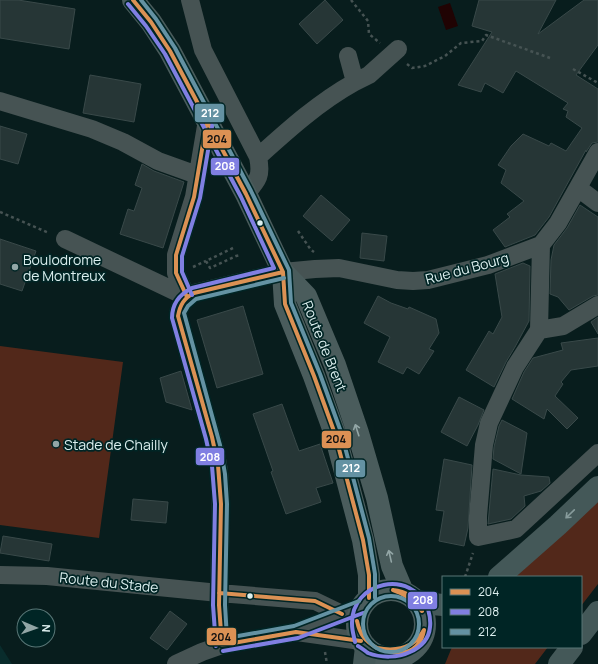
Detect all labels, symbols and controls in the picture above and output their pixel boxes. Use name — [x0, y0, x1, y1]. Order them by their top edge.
line badge: 212 — [194, 103, 225, 123]
text: 212 — [201, 105, 219, 120]
line badge: 204 — [202, 129, 232, 149]
text: 204 — [207, 131, 228, 146]
line badge: 208 — [210, 157, 240, 176]
text: 208 — [215, 158, 236, 173]
unlabelled marker — [255, 218, 265, 228]
street label: Rue du Bourg — [423, 248, 511, 288]
place label: Boulodrome de Montreux — [23, 250, 106, 285]
marker: Boulodrome de Montreux — [10, 262, 20, 272]
street label: Route de Brent — [298, 298, 352, 395]
one-way arrow — [353, 424, 360, 437]
line badge: 204 — [321, 430, 352, 449]
text: 204 — [326, 431, 347, 446]
place label: Stade de Chailly — [64, 435, 168, 454]
marker: Stade de Chailly — [51, 439, 61, 449]
line badge: 208 — [195, 447, 225, 466]
text: 208 — [200, 449, 221, 464]
line badge: 212 — [335, 459, 366, 478]
text: 212 — [342, 460, 360, 475]
one-way arrow — [565, 509, 575, 519]
one-way arrow — [385, 549, 393, 562]
street label: Route du Stade — [58, 567, 160, 597]
legend — [442, 576, 582, 648]
text: 204 — [478, 583, 499, 600]
unlabelled marker — [245, 591, 255, 601]
line badge: 208 — [407, 591, 438, 610]
text: 208 — [413, 592, 434, 607]
text: 208 — [478, 603, 499, 620]
north arrow — [16, 608, 56, 648]
text: 212 — [478, 623, 497, 640]
text: N — [39, 624, 54, 633]
line badge: 204 — [206, 627, 237, 646]
text: 204 — [211, 629, 232, 644]

